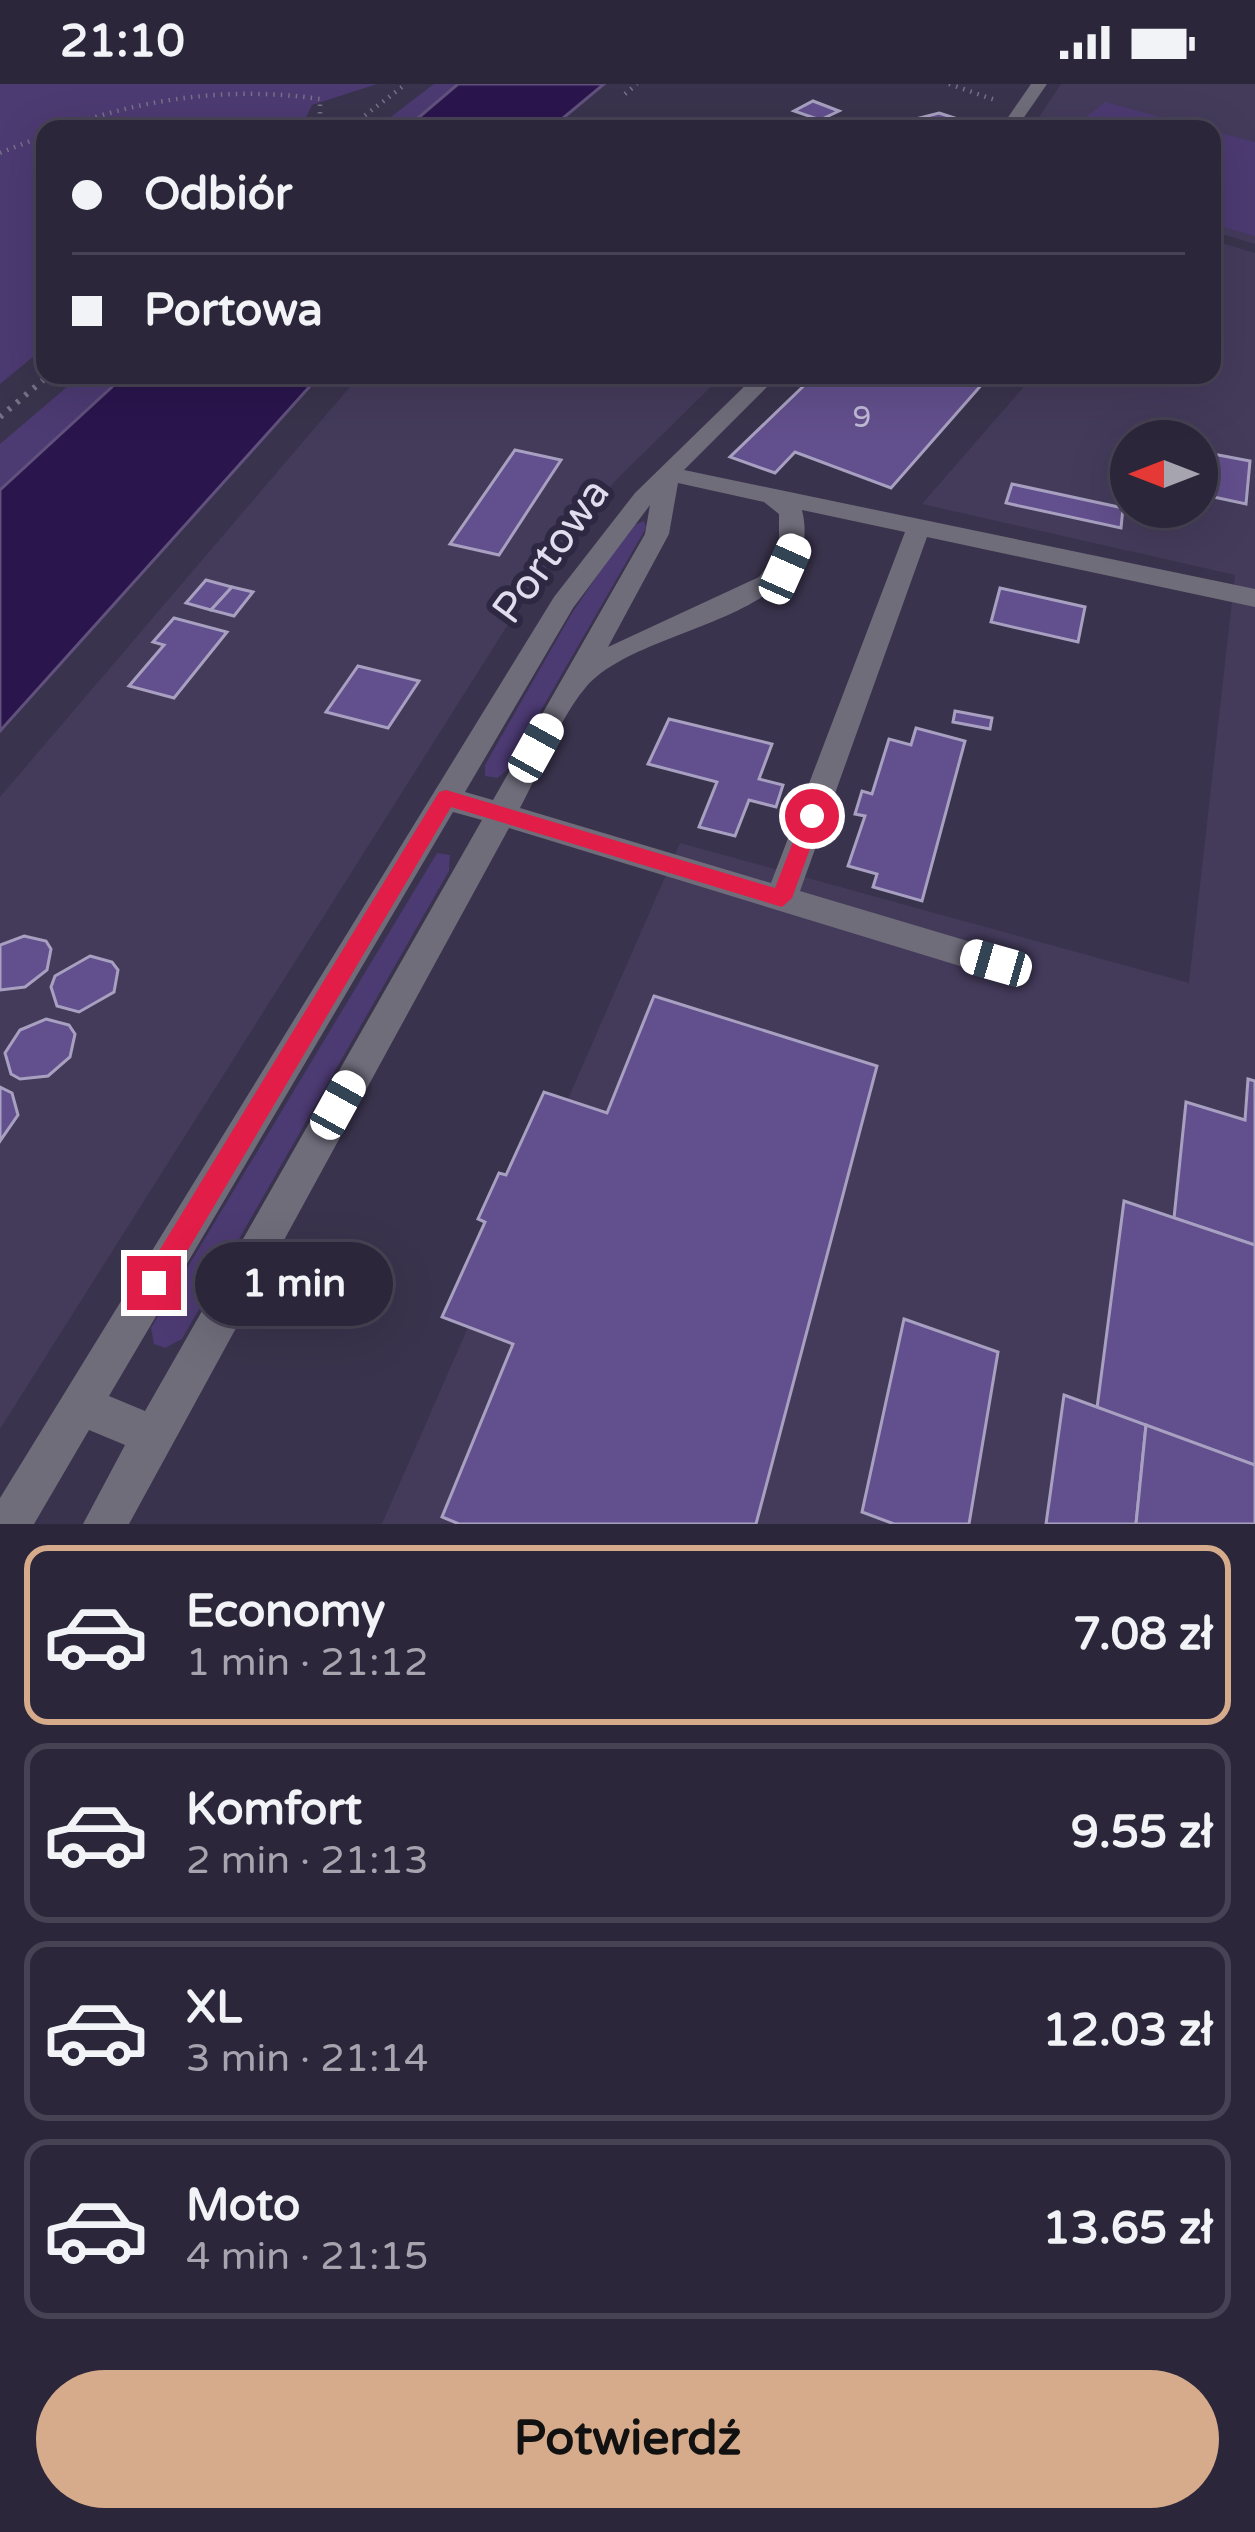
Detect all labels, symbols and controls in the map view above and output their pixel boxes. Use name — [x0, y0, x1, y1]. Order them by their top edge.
text: 21:10 — [60, 15, 185, 69]
text: Odbiór — [144, 168, 292, 222]
text: Portowa — [144, 284, 323, 338]
house number: 9 — [853, 399, 871, 436]
north arrow — [1110, 420, 1218, 528]
map controls — [1110, 420, 1218, 528]
street label: Portowa — [481, 469, 621, 633]
car — [754, 529, 816, 609]
car — [503, 708, 569, 788]
route start — [785, 789, 839, 843]
car — [956, 936, 1036, 990]
car — [305, 1065, 371, 1145]
callout: 1 min — [196, 1241, 394, 1325]
route end — [127, 1256, 181, 1310]
text: 1 min — [242, 1260, 346, 1307]
icon: car — [42, 1581, 150, 1689]
text: Economy — [186, 1585, 385, 1639]
text: 7.08 zł — [1073, 1608, 1213, 1662]
text: 1 min · 21:12 — [186, 1639, 428, 1686]
icon: car — [42, 1779, 150, 1887]
text: Komfort — [186, 1783, 362, 1837]
text: 9.55 zł — [1071, 1806, 1213, 1860]
text: 2 min · 21:13 — [186, 1837, 428, 1884]
icon: car — [42, 1977, 150, 2085]
text: XL — [186, 1981, 242, 2035]
text: 12.03 zł — [1042, 2004, 1213, 2058]
text: 3 min · 21:14 — [186, 2035, 428, 2082]
icon: car — [42, 2175, 150, 2283]
text: Moto — [186, 2179, 300, 2233]
text: 13.65 zł — [1042, 2202, 1213, 2256]
text: 4 min · 21:15 — [186, 2233, 428, 2280]
button: Potwierdź — [36, 2370, 1219, 2508]

